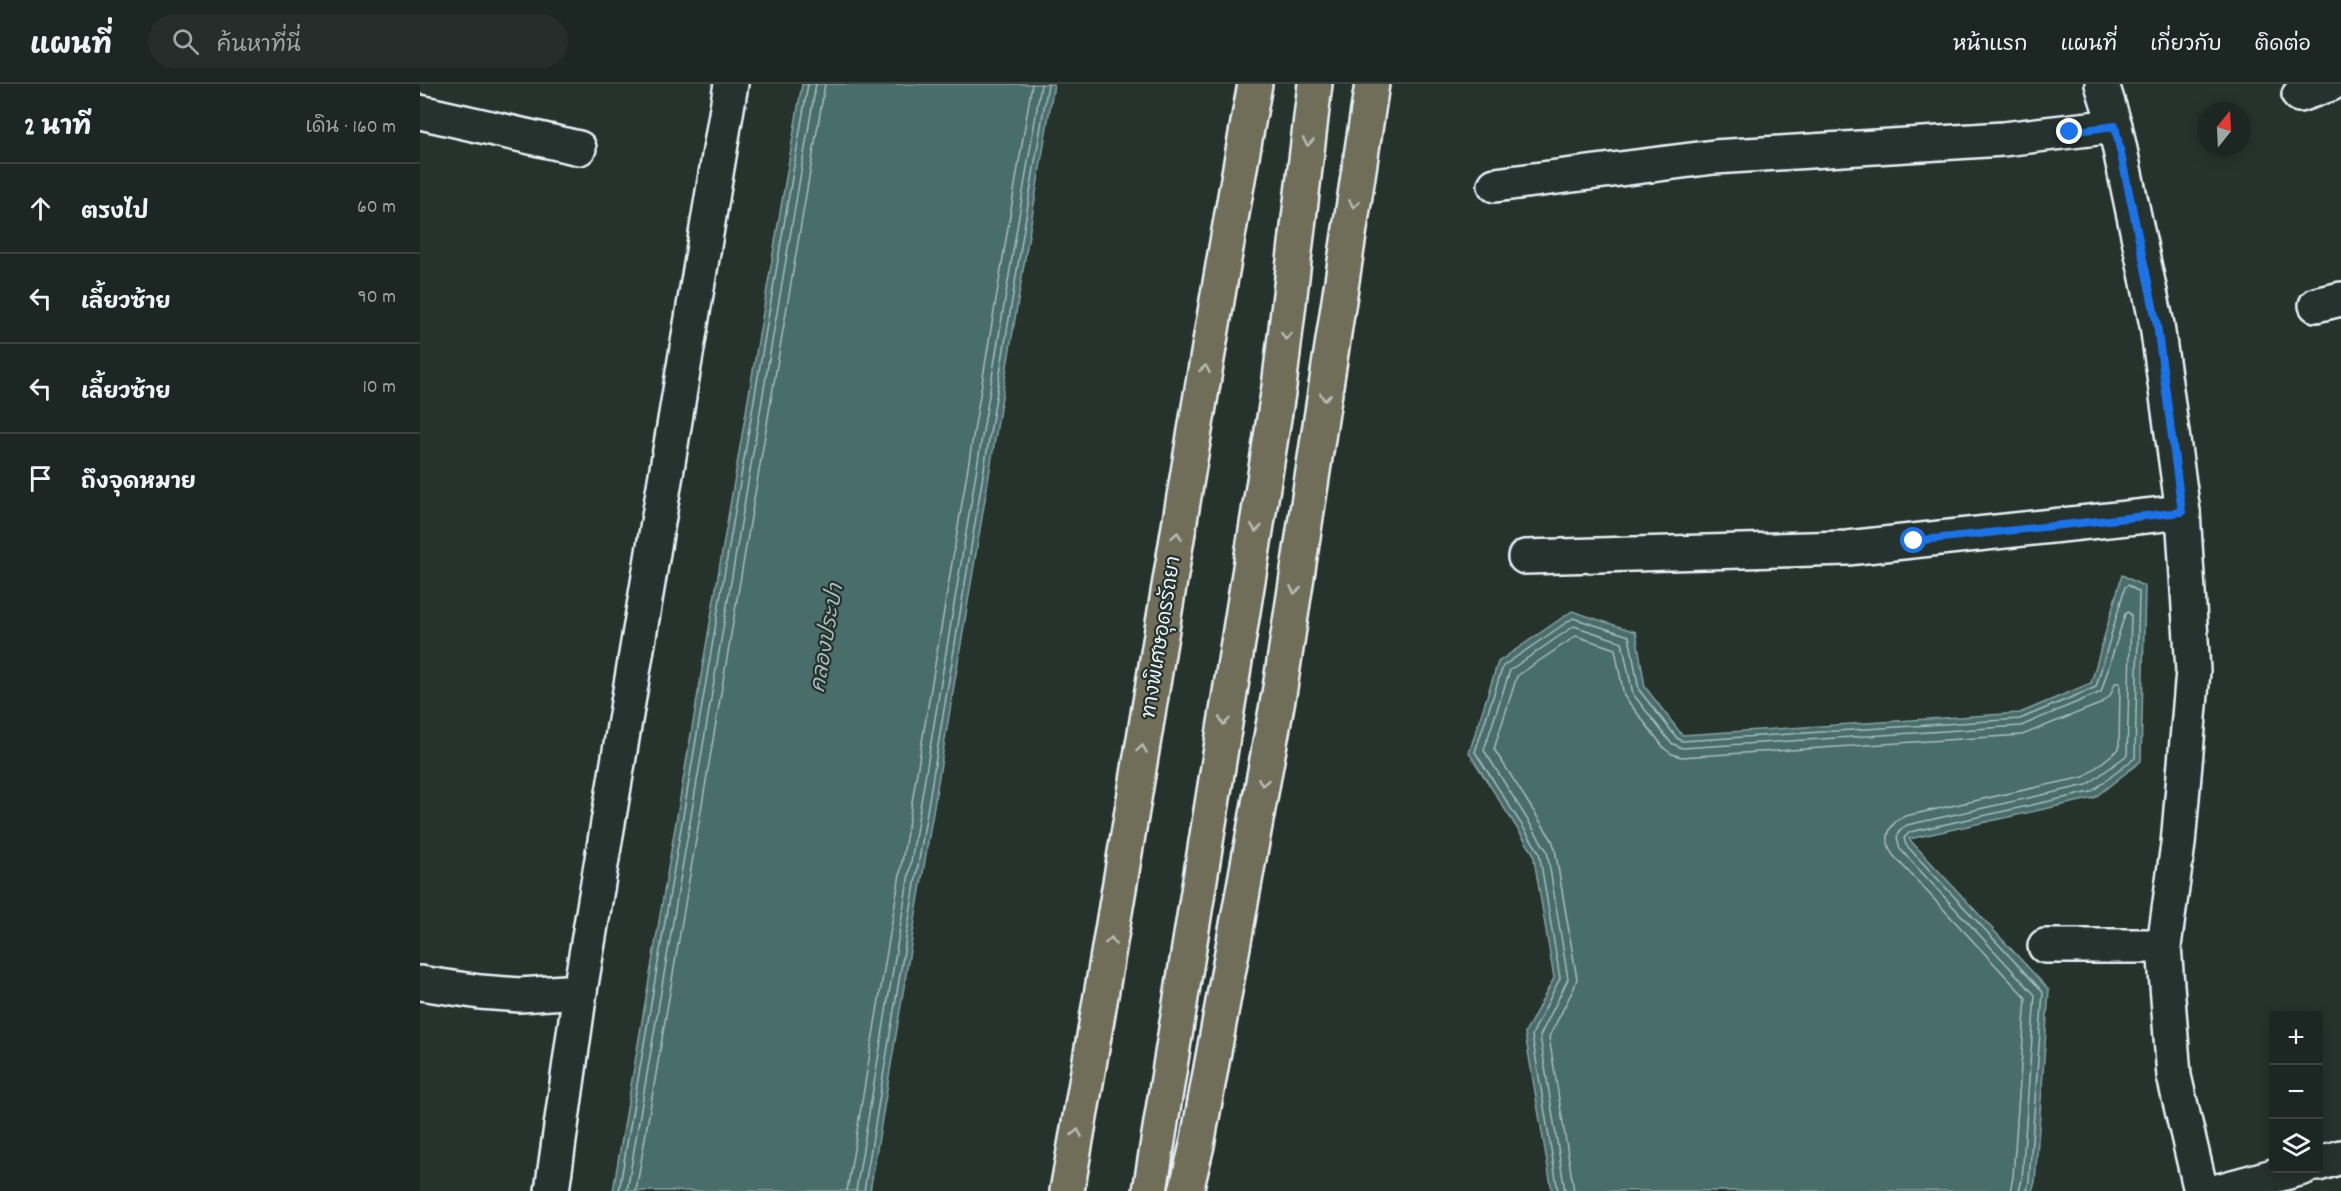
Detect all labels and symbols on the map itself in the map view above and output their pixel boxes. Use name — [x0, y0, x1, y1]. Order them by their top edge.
north arrow — [2197, 102, 2251, 156]
route end — [2056, 118, 2082, 144]
one-way arrow — [1303, 138, 1315, 147]
one-way arrow — [1348, 200, 1360, 209]
one-way arrow — [1280, 331, 1292, 340]
one-way arrow — [1198, 364, 1211, 374]
one-way arrow — [1319, 392, 1331, 402]
one-way arrow — [1250, 523, 1263, 533]
route start — [1900, 527, 1926, 553]
one-way arrow — [1170, 531, 1183, 541]
street label: ทางพิเศษอุดรรัถยา — [1135, 554, 1190, 721]
water label: คลองประปา — [805, 580, 854, 695]
one-way arrow — [1290, 585, 1302, 594]
one-way arrow — [1219, 716, 1231, 725]
one-way arrow — [1135, 744, 1148, 754]
one-way arrow — [1257, 777, 1270, 787]
one-way arrow — [1104, 937, 1116, 946]
one-way arrow — [1070, 1129, 1083, 1139]

